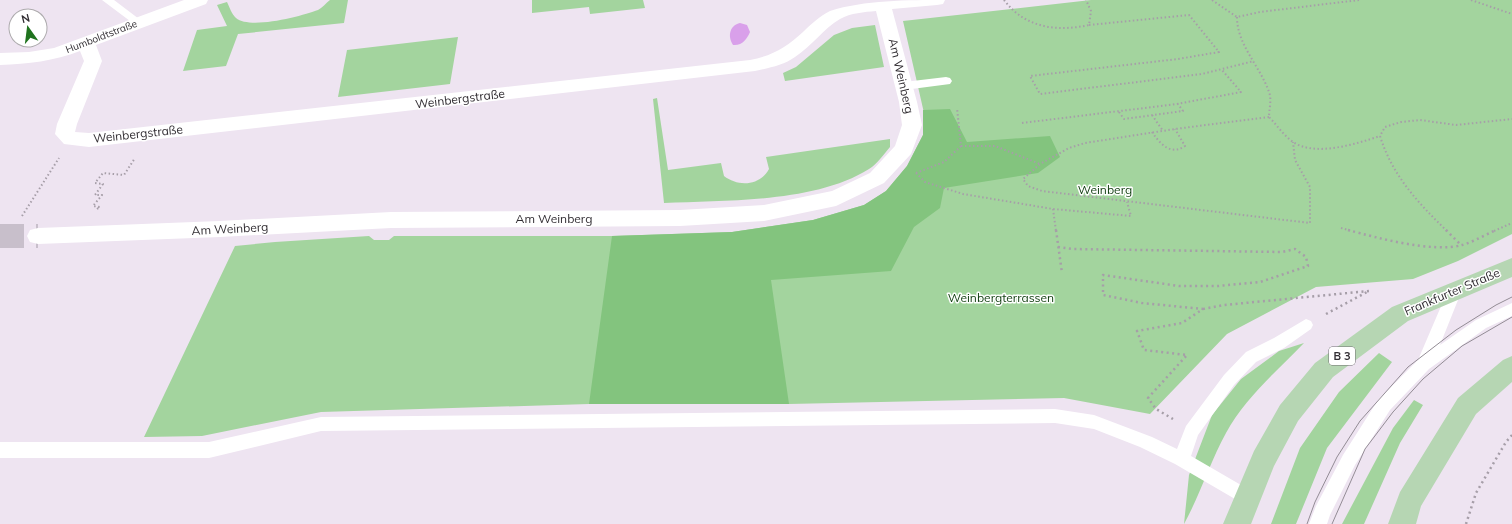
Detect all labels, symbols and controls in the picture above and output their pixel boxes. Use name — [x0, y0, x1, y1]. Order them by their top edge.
north arrow — [8, 8, 48, 48]
text: N — [20, 10, 31, 26]
street label: Humboldtstraße — [64, 17, 139, 56]
street label: Am Weinberg — [886, 37, 917, 115]
street label: Weinbergstraße — [414, 86, 506, 111]
street label: Weinbergstraße — [92, 121, 184, 146]
park label: Weinberg — [1078, 182, 1132, 197]
street label: Am Weinberg — [516, 211, 592, 226]
street label: Am Weinberg — [191, 219, 269, 238]
street label: Frankfurter Straße — [1402, 265, 1502, 318]
park label: Weinbergterrassen — [948, 290, 1054, 305]
road number: B 3 — [1329, 347, 1355, 365]

